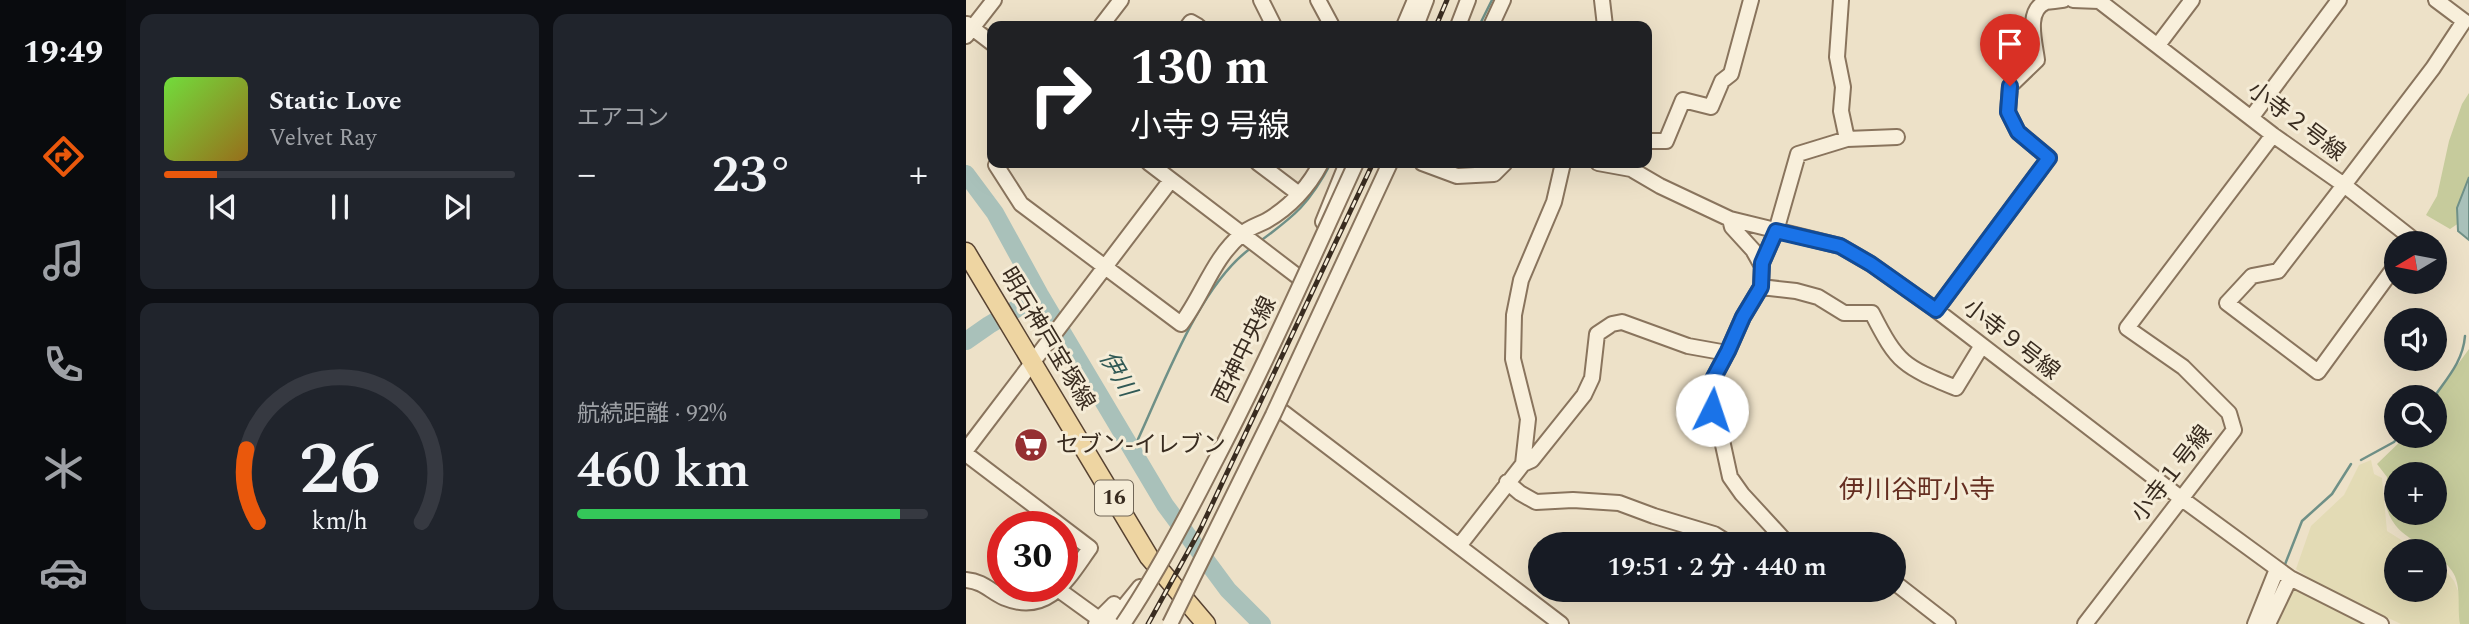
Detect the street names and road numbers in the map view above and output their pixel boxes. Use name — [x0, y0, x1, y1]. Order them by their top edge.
street label: 小寺２号線 — [2240, 73, 2352, 171]
street label: 明石神戸宝塚線 — [991, 261, 1103, 417]
street label: 西神中央線 — [1204, 291, 1286, 409]
street label: 小寺９号線 — [1955, 291, 2067, 389]
street label: 小寺１号線 — [2123, 418, 2221, 530]
road number: 16 — [1095, 480, 1133, 516]

